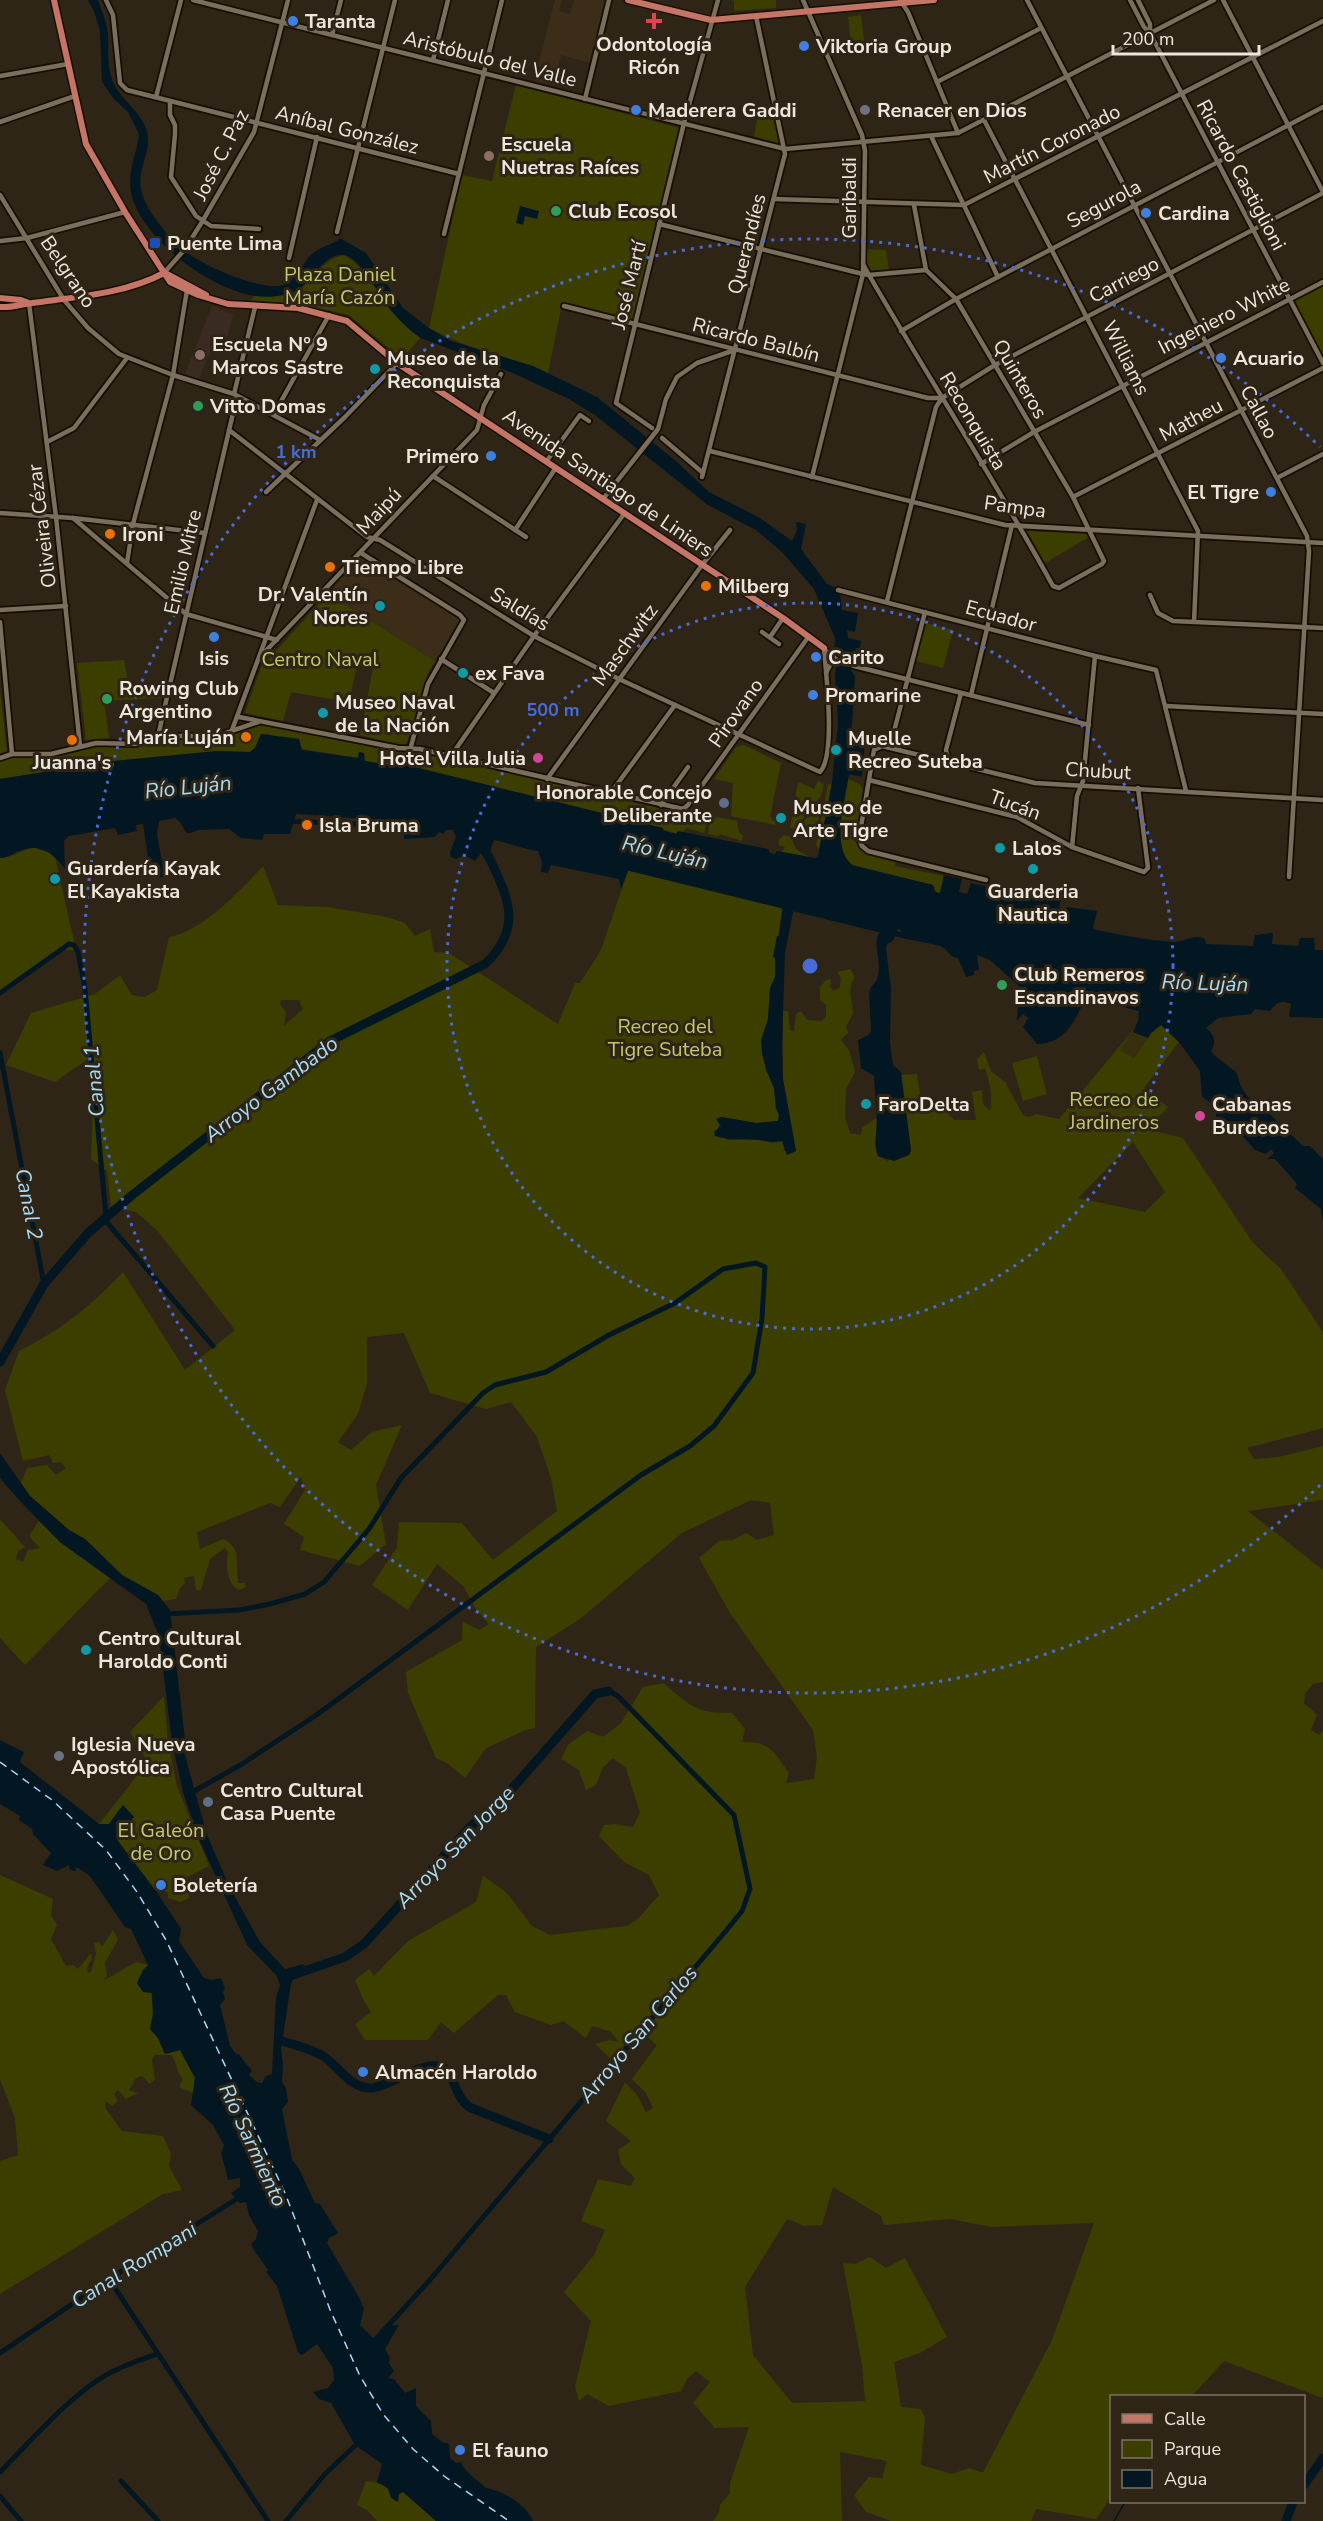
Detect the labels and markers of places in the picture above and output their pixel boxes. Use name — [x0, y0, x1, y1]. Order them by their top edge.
place label: Taranta — [305, 8, 376, 35]
marker: Odontología Ricón — [645, 12, 663, 30]
marker: Taranta — [286, 14, 300, 28]
place label: Odontología Ricón — [596, 31, 712, 81]
place label: Viktoria Group — [815, 33, 952, 60]
marker: Viktoria Group — [797, 39, 811, 53]
place label: Maderera Gaddi — [648, 97, 797, 124]
place label: Renacer en Dios — [877, 97, 1027, 124]
marker: Maderera Gaddi — [629, 103, 643, 117]
marker: Renacer en Dios — [858, 103, 872, 117]
place label: Escuela Nuetras Raíces — [501, 131, 640, 181]
marker: Escuela Nuetras Raíces — [482, 149, 496, 163]
place label: Club Ecosol — [568, 198, 678, 225]
place label: Cardina — [1158, 200, 1230, 227]
marker: Club Ecosol — [549, 204, 563, 218]
marker: Cardina — [1139, 206, 1153, 220]
place label: Puente Lima — [167, 230, 283, 257]
marker: Puente Lima — [148, 236, 162, 250]
place label: Escuela N° 9 Marcos Sastre — [212, 331, 343, 381]
place label: Museo de la Reconquista — [387, 345, 501, 395]
place label: Acuario — [1233, 345, 1304, 372]
marker: Escuela N° 9 Marcos Sastre — [193, 348, 207, 362]
marker: Acuario — [1214, 351, 1228, 365]
marker: Museo de la Reconquista — [368, 362, 382, 376]
place label: Vitto Domas — [209, 393, 326, 420]
marker: Vitto Domas — [191, 399, 205, 413]
place label: Primero — [406, 443, 479, 470]
marker: Primero — [484, 449, 498, 463]
place label: El Tigre — [1187, 479, 1259, 506]
marker: El Tigre — [1264, 485, 1278, 499]
place label: Ironi — [122, 521, 164, 548]
marker: Ironi — [103, 527, 117, 541]
place label: Tiempo Libre — [342, 554, 464, 581]
marker: Tiempo Libre — [323, 560, 337, 574]
place label: Milberg — [718, 573, 789, 600]
marker: Milberg — [699, 579, 713, 593]
place label: Dr. Valentín Nores — [258, 581, 368, 631]
marker: Dr. Valentín Nores — [373, 599, 387, 613]
marker: Isis — [207, 630, 221, 644]
place label: Carito — [828, 644, 884, 671]
place label: Isis — [199, 645, 229, 672]
marker: Carito — [809, 650, 823, 664]
place label: ex Fava — [475, 660, 545, 687]
marker: ex Fava — [456, 666, 470, 680]
place label: Rowing Club Argentino — [119, 675, 239, 725]
place label: Promarine — [825, 682, 921, 709]
marker: Promarine — [806, 688, 820, 702]
place label: Museo Naval de la Nación — [335, 689, 456, 739]
marker: Rowing Club Argentino — [100, 692, 114, 706]
marker: Museo Naval de la Nación — [316, 706, 330, 720]
place label: María Luján — [126, 724, 234, 751]
place label: Muelle Recreo Suteba — [848, 725, 983, 775]
marker: María Luján — [239, 730, 253, 744]
marker: Juanna's — [65, 733, 79, 747]
marker: Muelle Recreo Suteba — [829, 743, 843, 757]
place label: Hotel Villa Julia — [379, 745, 526, 772]
place label: Juanna's — [32, 749, 112, 776]
marker: Hotel Villa Julia — [531, 751, 545, 765]
place label: Honorable Concejo Deliberante — [536, 779, 712, 829]
place label: Museo de Arte Tigre — [793, 794, 888, 844]
marker: Honorable Concejo Deliberante — [717, 796, 731, 810]
marker: Museo de Arte Tigre — [774, 811, 788, 825]
place label: Isla Bruma — [319, 812, 419, 839]
marker: Isla Bruma — [300, 818, 314, 832]
place label: Lalos — [1012, 835, 1062, 862]
marker: Lalos — [993, 841, 1007, 855]
place label: Guardería Kayak El Kayakista — [67, 855, 221, 905]
marker: Guarderia Nautica — [1026, 862, 1040, 876]
marker: Guardería Kayak El Kayakista — [48, 872, 62, 886]
place label: Guarderia Nautica — [987, 878, 1079, 928]
centre of rings — [800, 956, 820, 976]
place label: Club Remeros Escandinavos — [1014, 961, 1145, 1011]
marker: Club Remeros Escandinavos — [995, 978, 1009, 992]
place label: FaroDelta — [878, 1091, 970, 1118]
place label: Cabanas Burdeos — [1212, 1091, 1292, 1141]
marker: FaroDelta — [859, 1097, 873, 1111]
marker: Cabanas Burdeos — [1193, 1109, 1207, 1123]
place label: Centro Cultural Haroldo Conti — [98, 1625, 242, 1675]
marker: Centro Cultural Haroldo Conti — [79, 1643, 93, 1657]
place label: Iglesia Nueva Apostólica — [71, 1731, 196, 1781]
marker: Iglesia Nueva Apostólica — [52, 1749, 66, 1763]
place label: Centro Cultural Casa Puente — [220, 1777, 364, 1827]
marker: Centro Cultural Casa Puente — [201, 1795, 215, 1809]
place label: Boletería — [173, 1872, 258, 1899]
marker: Boletería — [154, 1878, 168, 1892]
place label: Almacén Haroldo — [375, 2059, 537, 2086]
marker: Almacén Haroldo — [356, 2065, 370, 2079]
place label: El fauno — [472, 2437, 549, 2464]
marker: El fauno — [453, 2443, 467, 2457]

